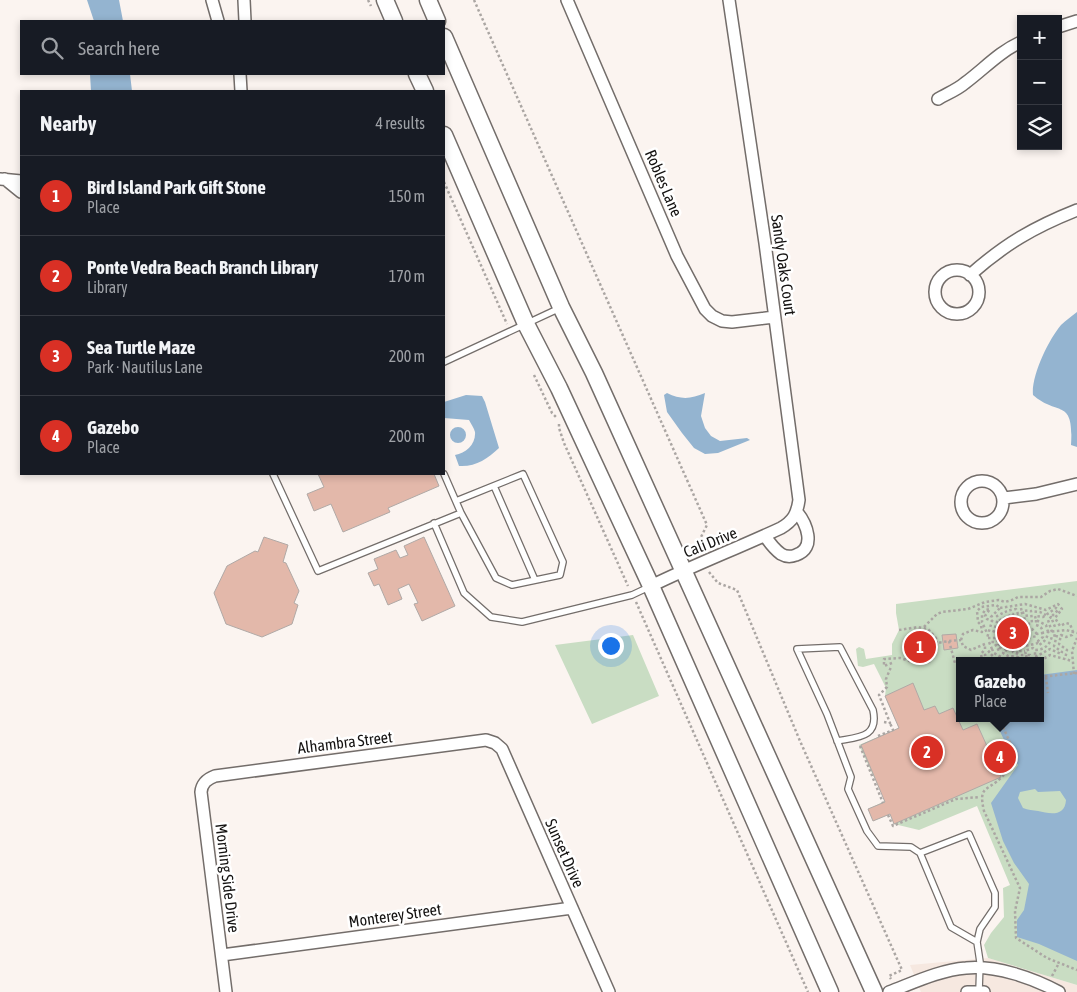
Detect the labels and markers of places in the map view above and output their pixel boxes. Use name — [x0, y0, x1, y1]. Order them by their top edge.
pin: 3 — [997, 614, 1029, 652]
pin: 1 — [904, 628, 936, 666]
pin: 2 — [911, 733, 943, 771]
pin: 4 — [984, 738, 1016, 776]

